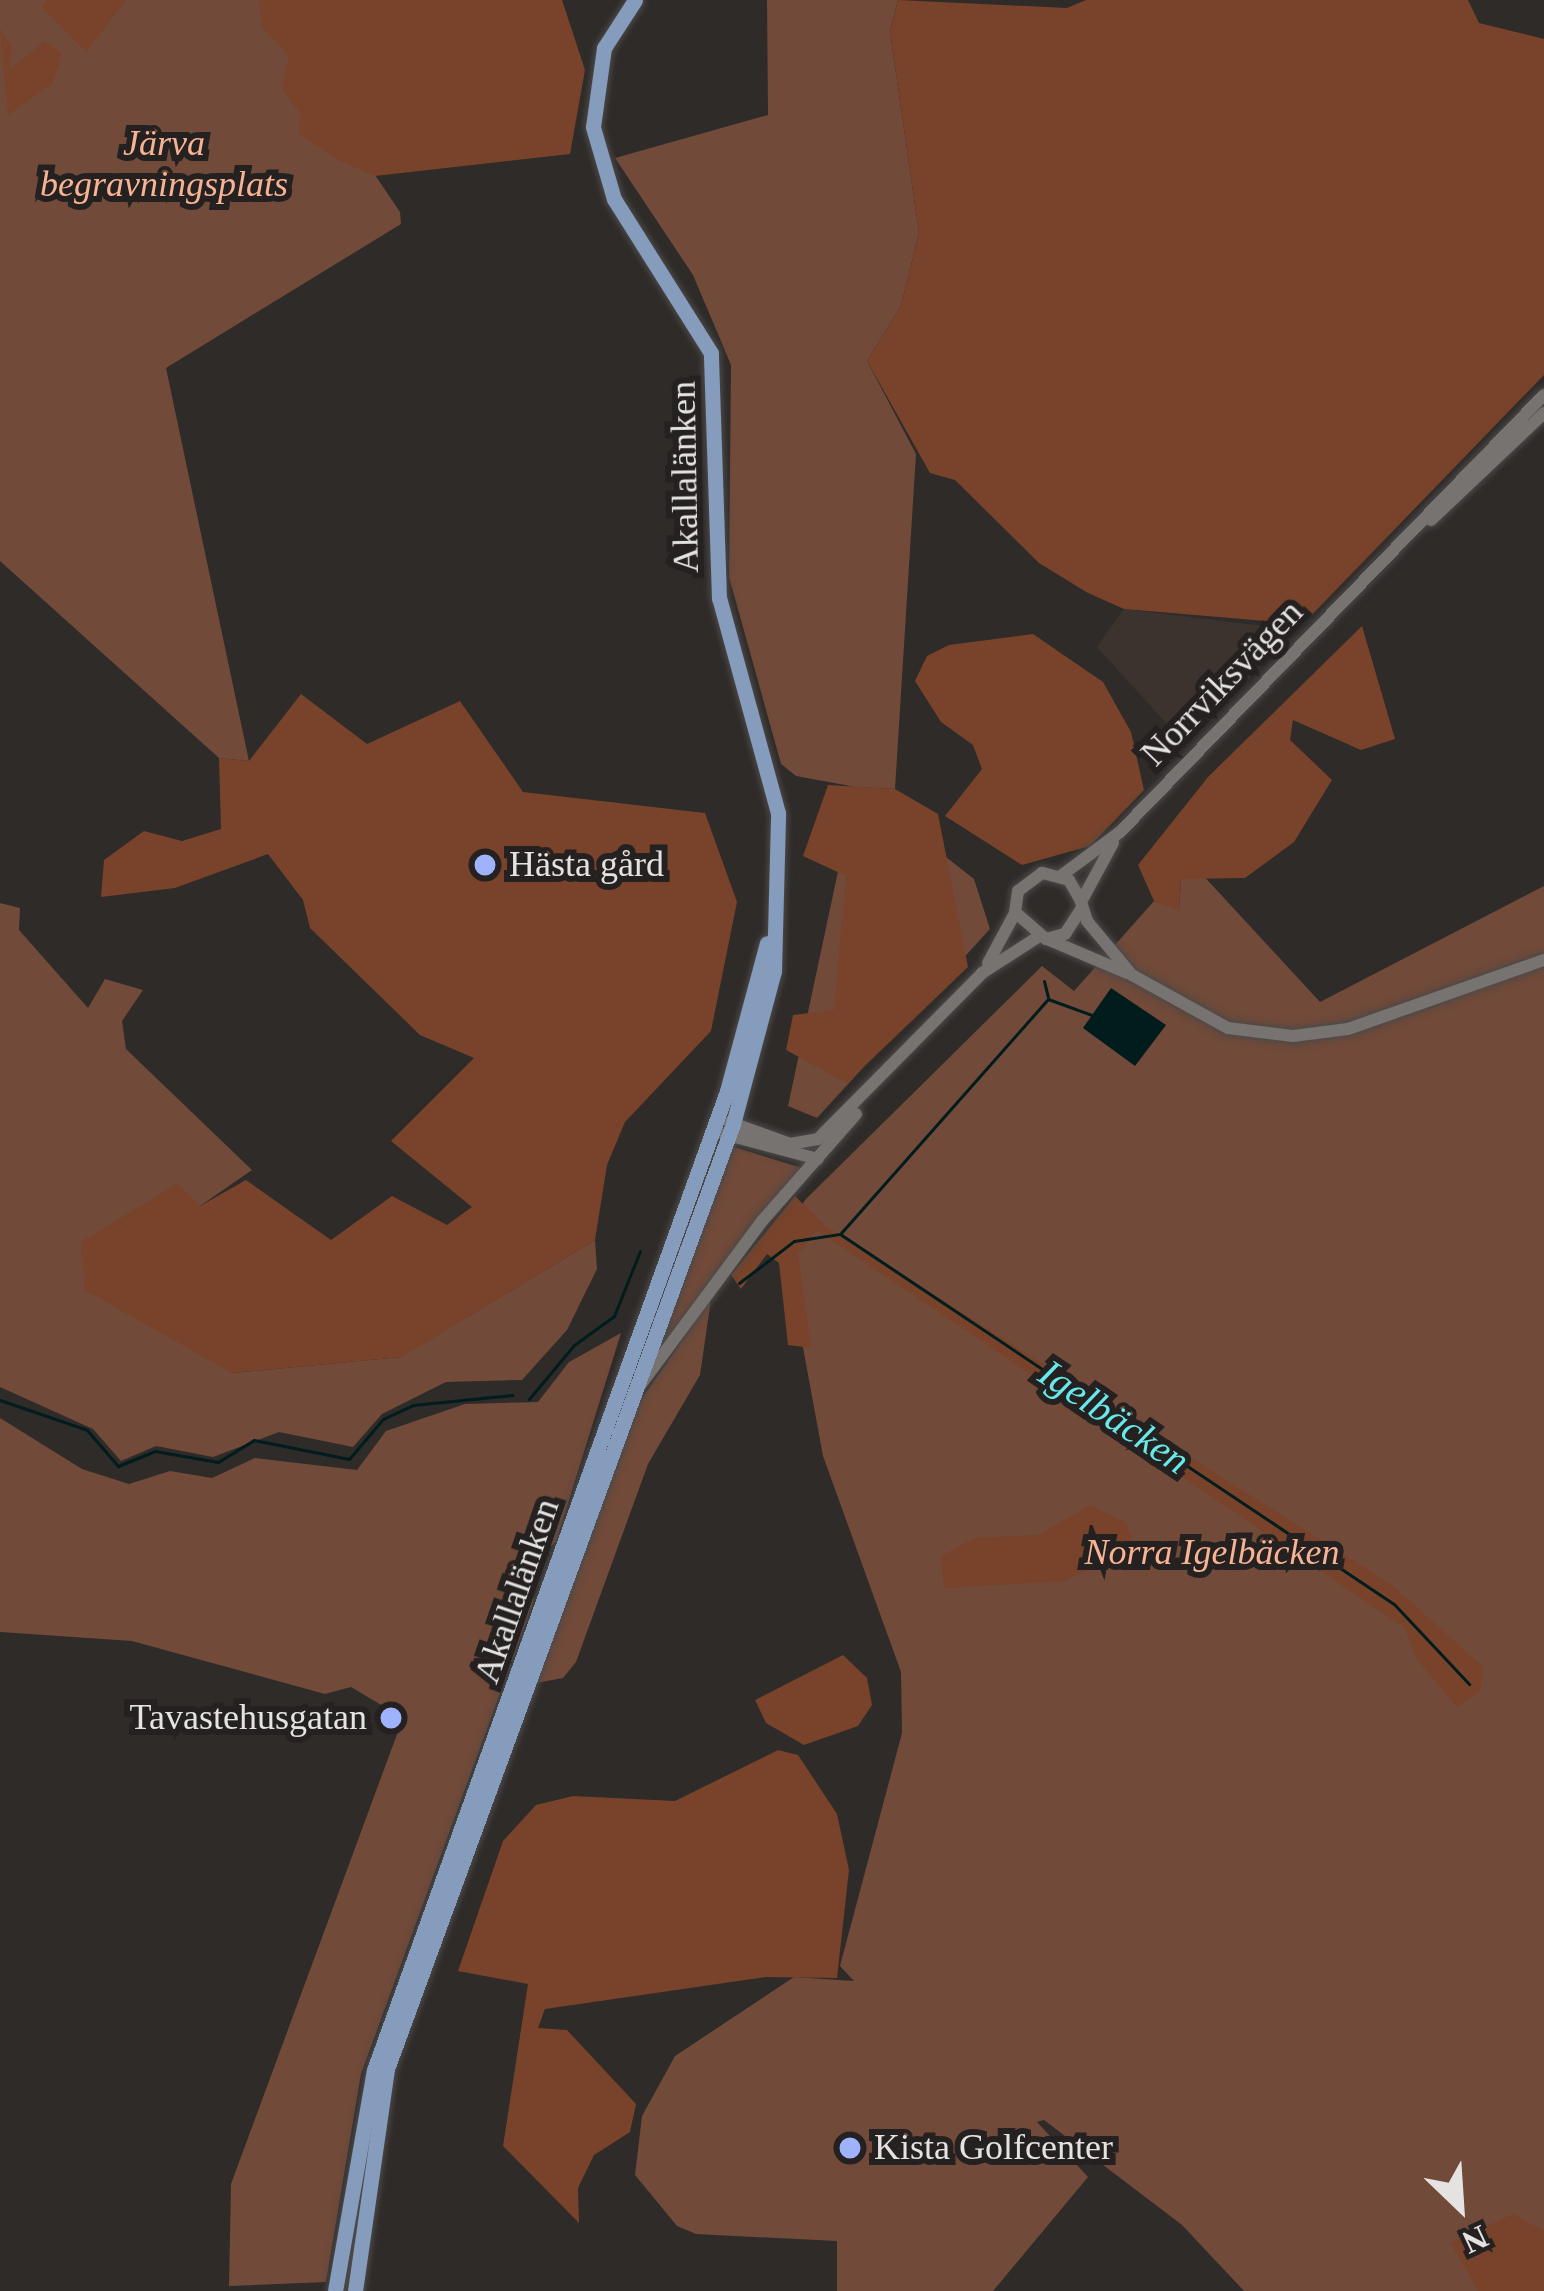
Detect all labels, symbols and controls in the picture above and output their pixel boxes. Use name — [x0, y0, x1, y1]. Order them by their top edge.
park label: Järva begravningsplats — [40, 121, 288, 206]
street label: Akallalänken — [662, 381, 708, 573]
street label: Norrviksvägen — [1132, 591, 1312, 775]
place label: Hästa gård — [509, 843, 664, 887]
marker: Hästa gård — [472, 852, 498, 878]
water label: Igelbäcken — [1030, 1350, 1198, 1484]
street label: Akallalänken — [465, 1493, 569, 1689]
park label: Norra Igelbäcken — [1085, 1531, 1339, 1575]
place label: Tavastehusgatan — [130, 1696, 367, 1740]
marker: Tavastehusgatan — [378, 1705, 404, 1731]
place label: Kista Golfcenter — [874, 2126, 1113, 2170]
marker: Kista Golfcenter — [837, 2135, 863, 2161]
north arrow — [1400, 2147, 1520, 2267]
text: N — [1457, 2218, 1494, 2261]

